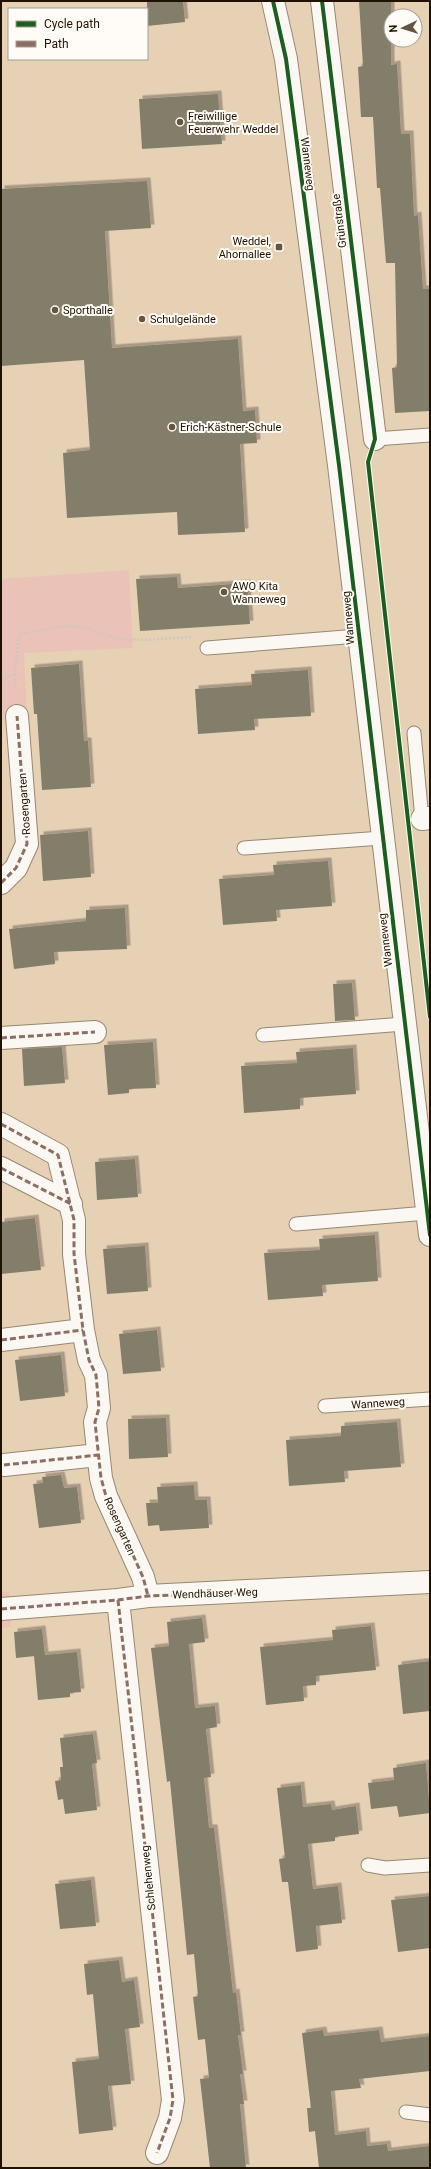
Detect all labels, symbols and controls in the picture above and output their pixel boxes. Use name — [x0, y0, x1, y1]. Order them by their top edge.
legend — [8, 8, 148, 60]
north arrow — [383, 8, 423, 48]
text: Cycle path — [44, 17, 100, 31]
text: N — [387, 24, 400, 33]
text: Path — [44, 37, 69, 51]
place label: Freiwillige Feuerwehr Weddel — [188, 110, 278, 136]
marker: Freiwillige Feuerwehr Weddel — [175, 117, 185, 127]
street label: Wanneweg — [298, 137, 317, 192]
street label: Grünstraße — [330, 193, 349, 249]
place label: Weddel, Ahornallee — [219, 235, 271, 261]
marker: Weddel, Ahornallee — [274, 242, 284, 252]
place label: Sporthalle — [63, 304, 113, 317]
marker: Sporthalle — [50, 305, 60, 315]
place label: Schulgelände — [150, 313, 216, 326]
marker: Schulgelände — [137, 314, 147, 324]
place label: Erich-Kästner-Schule — [180, 421, 281, 434]
marker: Erich-Kästner-Schule — [167, 422, 177, 432]
place label: AWO Kita Wanneweg — [232, 580, 286, 606]
marker: AWO Kita Wanneweg — [219, 587, 229, 597]
street label: Wanneweg — [340, 591, 357, 645]
street label: Rosengarten — [16, 772, 33, 835]
street label: Wanneweg — [376, 912, 395, 967]
street label: Wanneweg — [351, 1395, 405, 1412]
street label: Rosengarten — [101, 1495, 138, 1557]
street label: Wendhäuser Weg — [172, 1586, 258, 1601]
street label: Schlehenweg — [139, 1845, 158, 1911]

